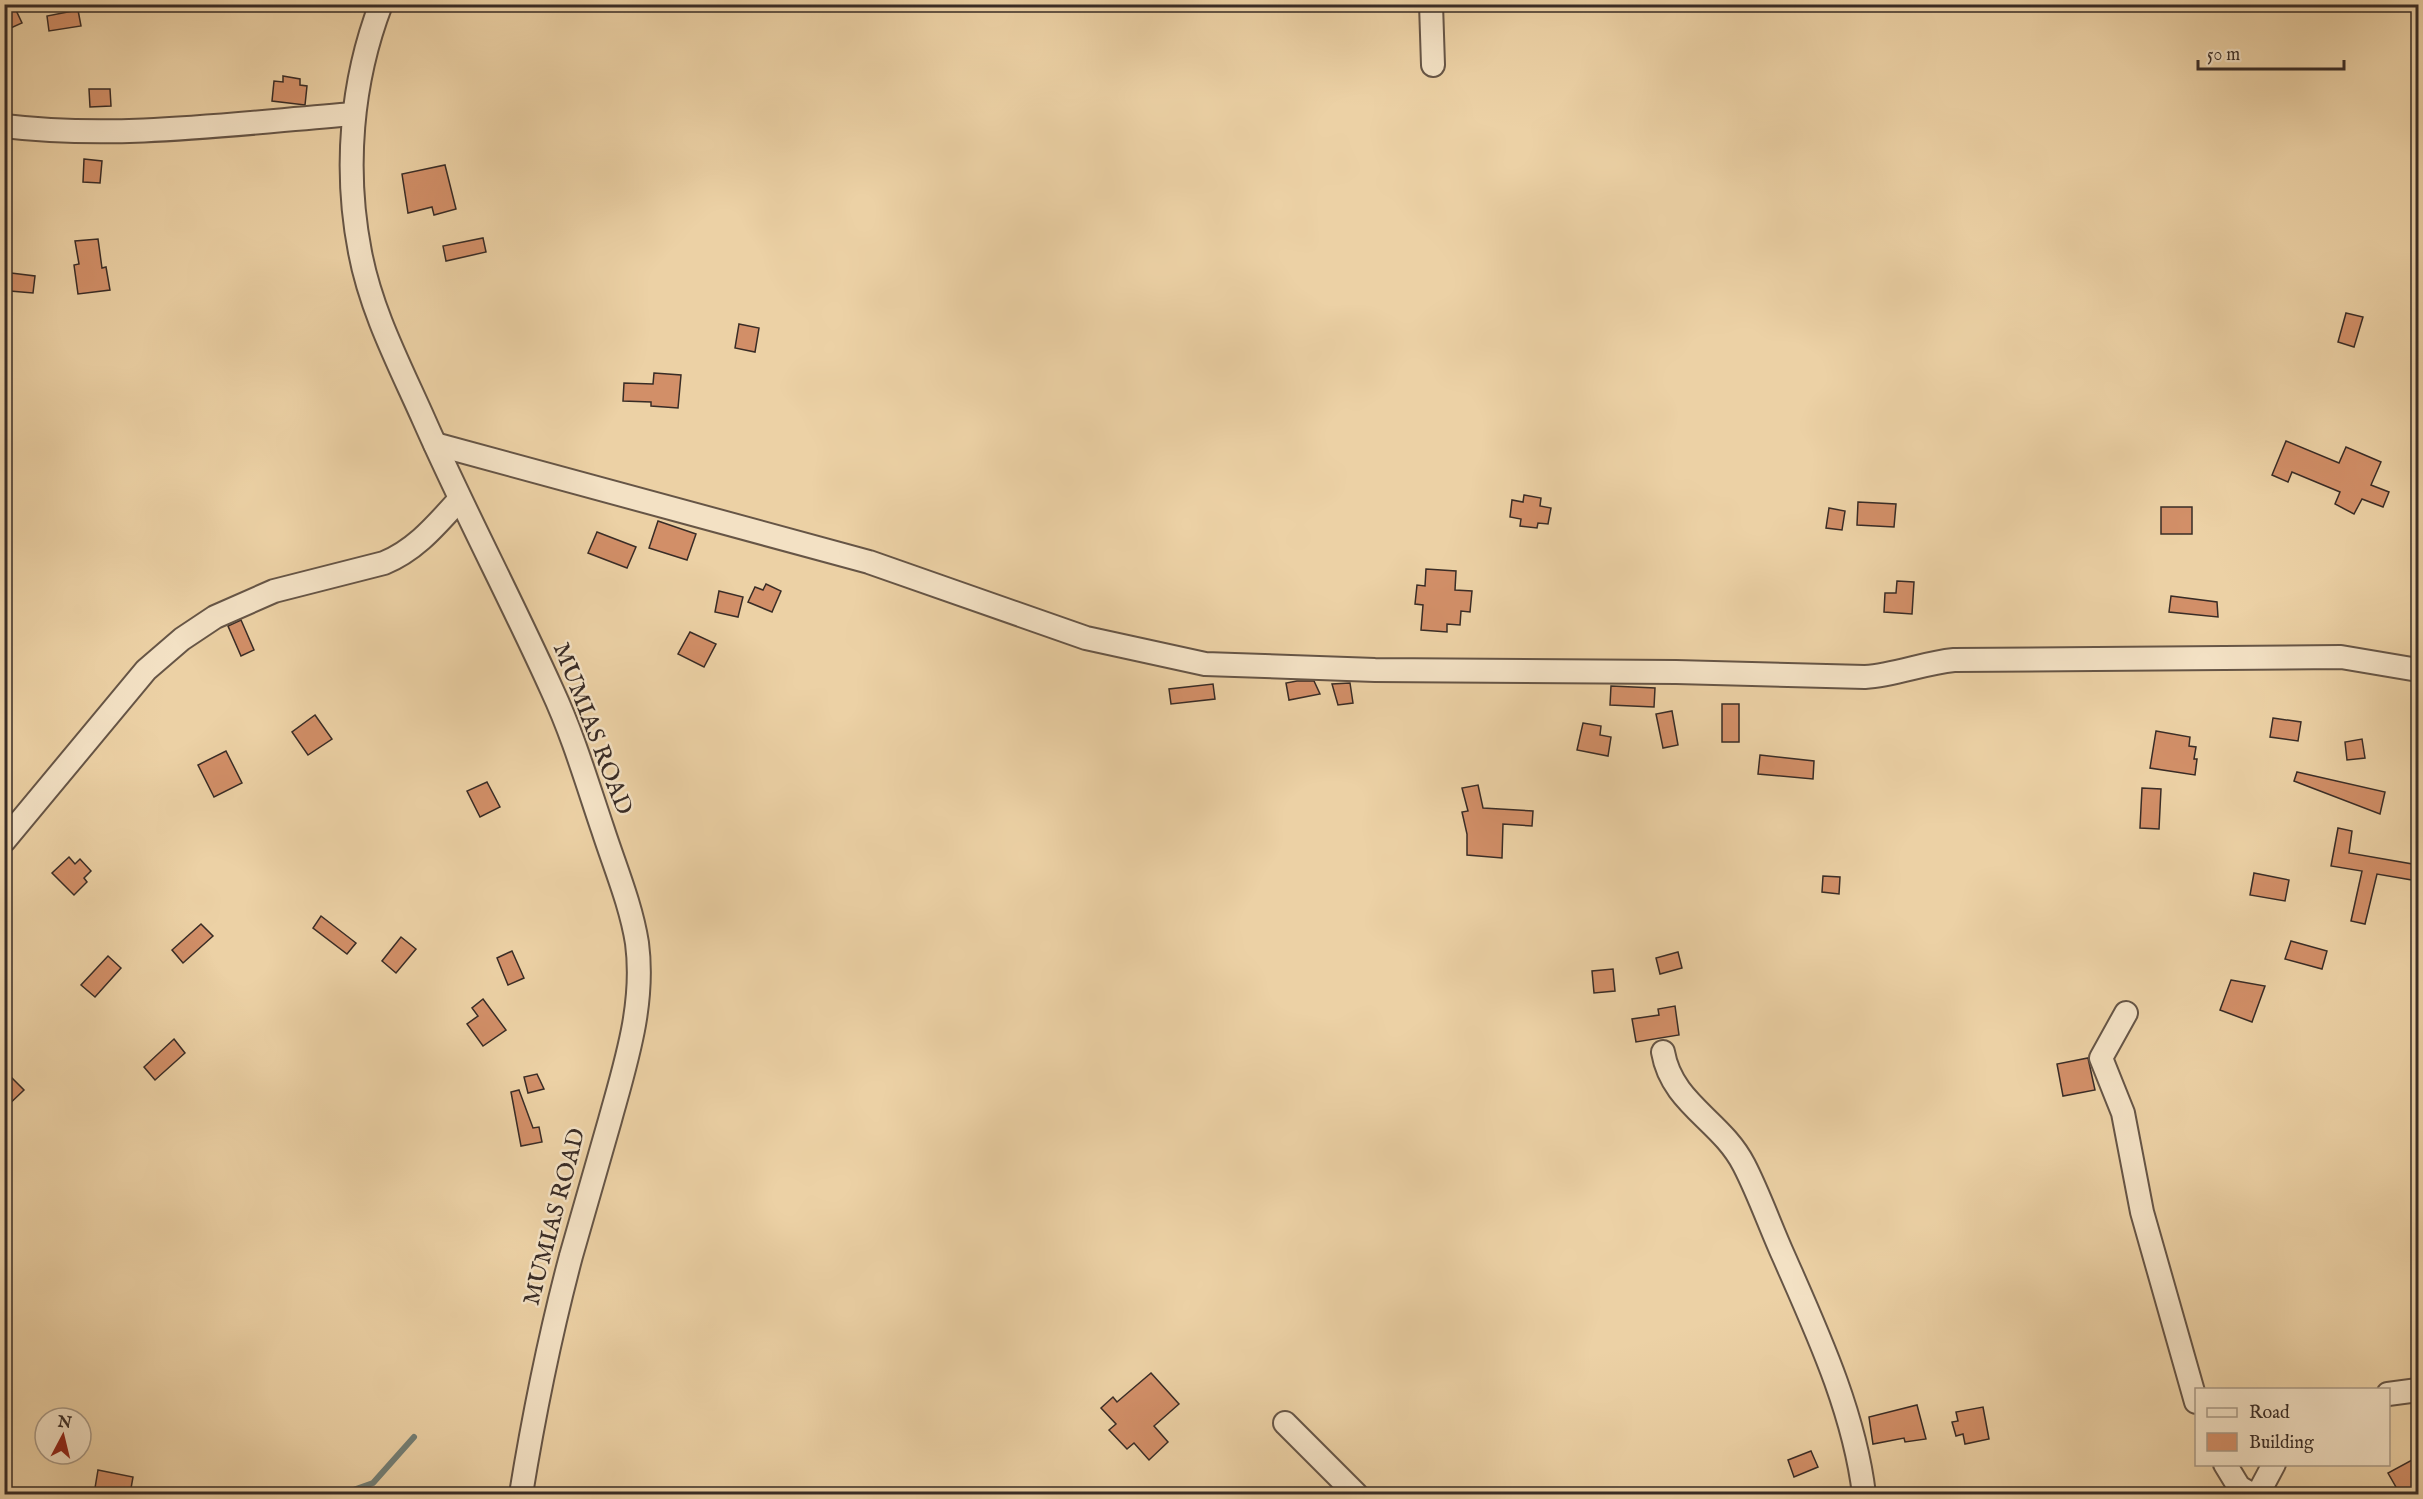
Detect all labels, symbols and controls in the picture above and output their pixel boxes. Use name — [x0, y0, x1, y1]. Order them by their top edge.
scale bar — [2198, 33, 2344, 71]
text: 50 m — [2207, 44, 2240, 67]
street label: MUMIAS ROAD — [545, 638, 639, 820]
street label: MUMIAS ROAD — [516, 1125, 594, 1309]
legend — [2195, 1388, 2390, 1466]
text: Road — [2249, 1402, 2290, 1425]
north arrow — [33, 1406, 93, 1466]
text: N — [56, 1412, 73, 1434]
text: Building — [2249, 1432, 2314, 1455]

